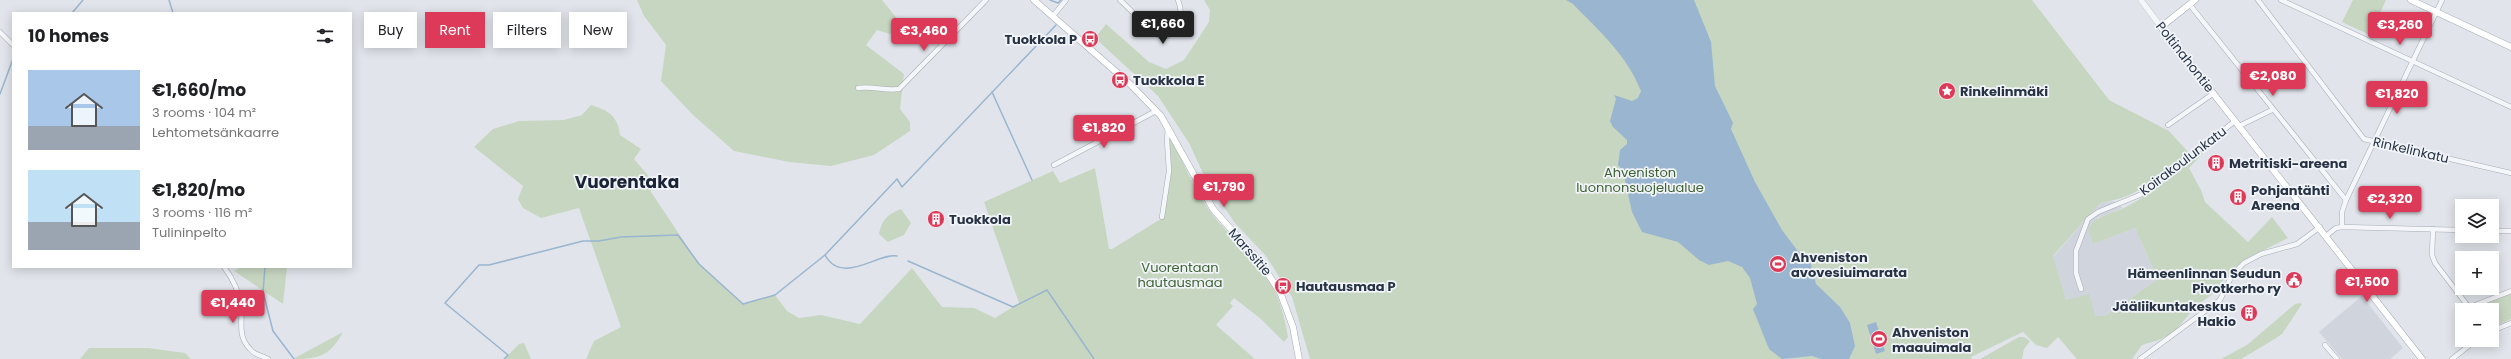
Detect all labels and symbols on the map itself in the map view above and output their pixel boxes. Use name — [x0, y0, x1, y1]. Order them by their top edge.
pin: €1,660 — [1130, 11, 1196, 45]
pin: €3,260 — [2367, 12, 2433, 46]
pin: €3,460 — [891, 18, 957, 52]
street label: Poltinahontie — [2151, 18, 2219, 96]
bus stop icon: Tuokkola P — [1080, 29, 1100, 49]
place label: Tuokkola P — [1004, 30, 1077, 49]
pin: €2,080 — [2240, 63, 2306, 97]
bus stop icon: Tuokkola E — [1110, 70, 1130, 90]
place label: Tuokkola E — [1133, 71, 1205, 90]
place icon: Rinkelinmäki — [1937, 81, 1957, 101]
pin: €1,820 — [2364, 81, 2430, 115]
place label: Rinkelinmäki — [1960, 82, 2048, 101]
pin: €1,820 — [1071, 115, 1137, 149]
street label: Koirakoulunkatu — [2135, 122, 2231, 200]
street label: Rinkelinkatu — [2371, 132, 2451, 168]
building icon: Metritiski-areena — [2206, 153, 2226, 173]
place label: Metritiski-areena — [2229, 154, 2348, 173]
park label: Ahveniston luonnonsuojelualue — [1576, 163, 1704, 197]
district label: Vuorentaka — [575, 170, 679, 194]
pin: €1,790 — [1191, 174, 1257, 208]
place label: Pohjantähti Areena — [2251, 181, 2330, 215]
pin: €2,320 — [2357, 186, 2423, 220]
building icon: Pohjantähti Areena — [2228, 187, 2248, 207]
building icon: Tuokkola — [926, 209, 946, 229]
place label: Tuokkola — [949, 210, 1011, 229]
street label: Marssitie — [1224, 224, 1276, 280]
place label: Ahveniston avovesiuimarata — [1791, 248, 1907, 282]
sports icon: Ahveniston avovesiuimarata — [1768, 254, 1788, 274]
park label: Vuorentaan hautausmaa — [1137, 258, 1223, 292]
place label: Hämeenlinnan Seudun Pivotkerho ry — [2127, 264, 2282, 298]
pin: €1,500 — [2334, 269, 2400, 303]
public building icon: Hämeenlinnan Seudun Pivotkerho ry — [2284, 270, 2304, 290]
bus stop icon: Hautausmaa P — [1273, 276, 1293, 296]
place label: Hautausmaa P — [1296, 277, 1396, 296]
pin: €1,440 — [200, 290, 266, 324]
place label: Jääliikuntakeskus Hakio — [2112, 297, 2236, 331]
building icon: Jääliikuntakeskus Hakio — [2239, 303, 2259, 323]
place label: Ahveniston maauimala — [1892, 323, 1971, 357]
sports icon: Ahveniston maauimala — [1869, 329, 1889, 349]

